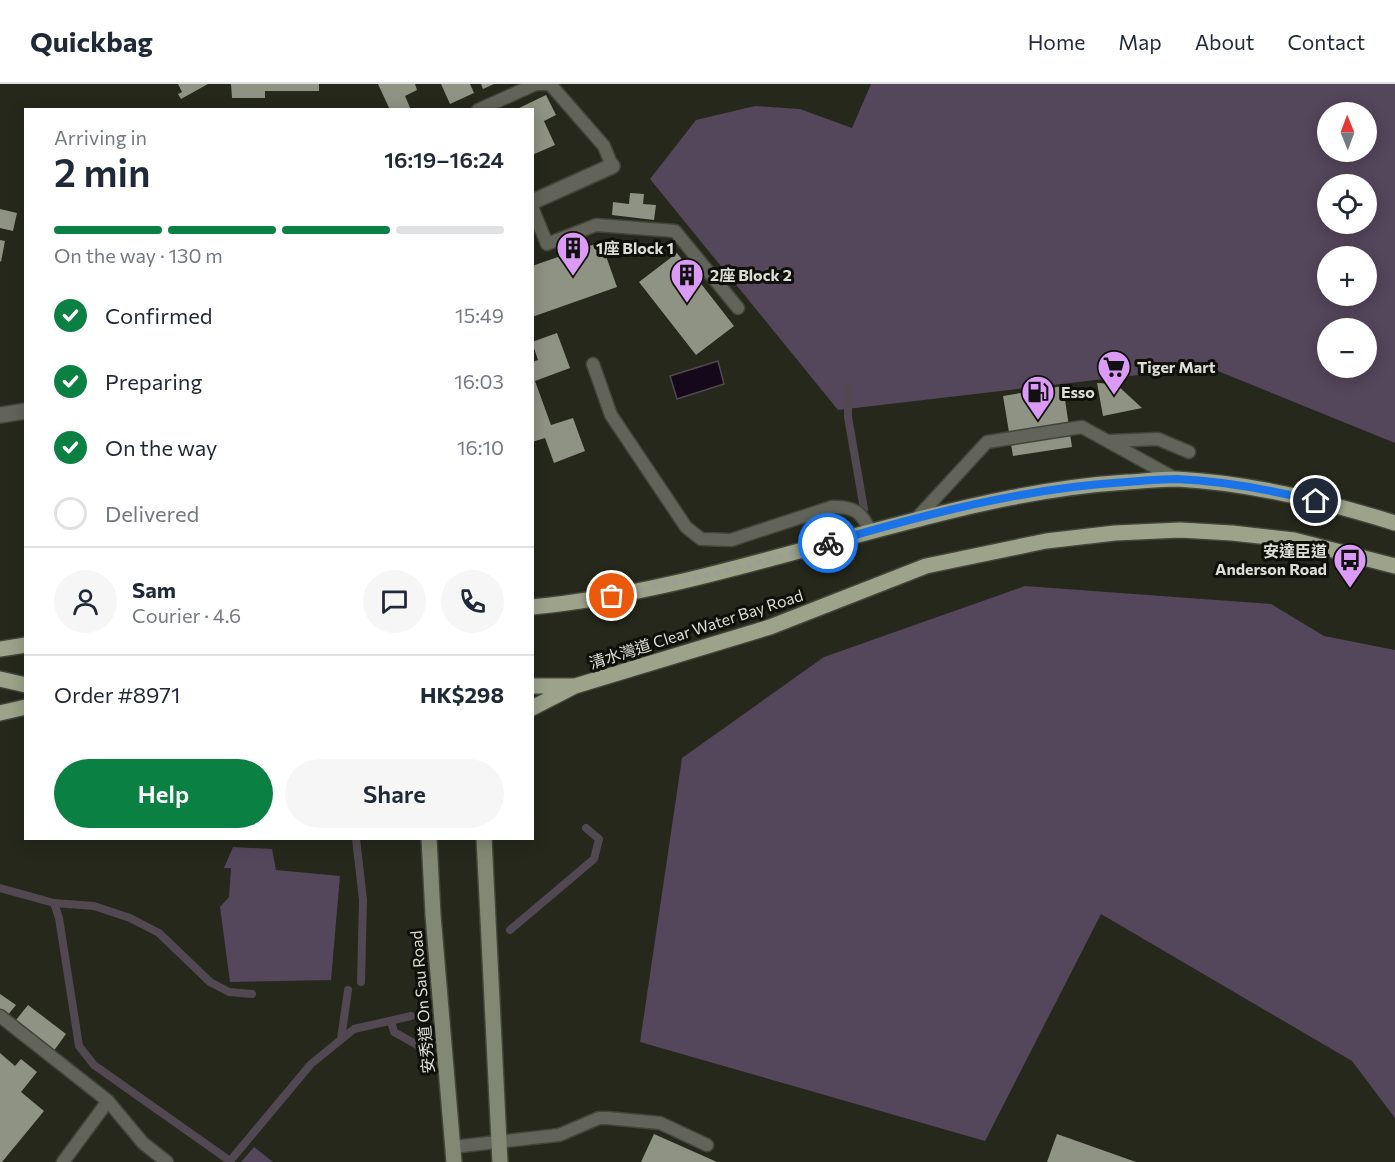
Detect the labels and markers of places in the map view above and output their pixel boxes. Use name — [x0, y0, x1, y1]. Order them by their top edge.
building icon: 1座 Block 1 — [555, 230, 591, 277]
place label: 1座 Block 1 — [596, 238, 674, 257]
building icon: 2座 Block 2 — [669, 257, 705, 304]
place label: 2座 Block 2 — [710, 265, 792, 284]
supermarket icon: Tiger Mart — [1096, 349, 1132, 396]
place label: Tiger Mart — [1137, 357, 1216, 376]
fuel station icon: Esso — [1020, 374, 1056, 421]
place label: Esso — [1061, 382, 1095, 401]
pin — [1290, 475, 1341, 526]
place label: 安達臣道 Anderson Road — [1215, 541, 1327, 578]
bus stop icon: 安達臣道 Anderson Road — [1332, 542, 1368, 589]
pin — [586, 570, 637, 621]

